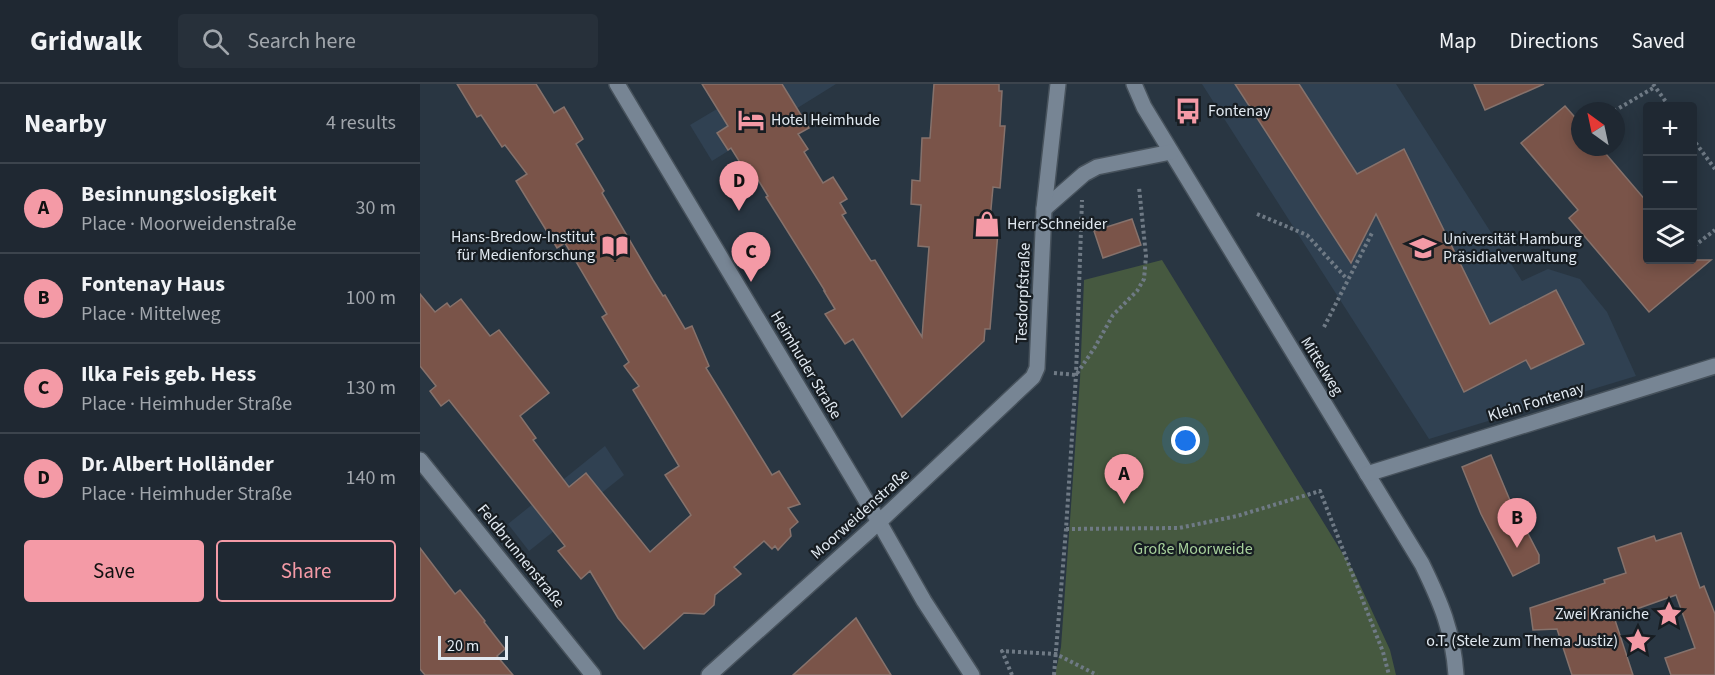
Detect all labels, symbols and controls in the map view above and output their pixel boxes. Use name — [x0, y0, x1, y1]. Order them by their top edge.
search box — [178, 14, 598, 68]
text: Gridwalk — [30, 21, 142, 61]
icon: search — [199, 25, 232, 58]
text: Search here — [247, 25, 356, 57]
text: Map — [1439, 26, 1477, 56]
text: Directions — [1510, 26, 1598, 56]
text: Saved — [1631, 26, 1685, 56]
bus stop icon: Fontenay — [1173, 96, 1203, 126]
place label: Fontenay — [1208, 100, 1271, 122]
north arrow — [1571, 102, 1625, 156]
map controls — [1643, 102, 1697, 264]
button: + — [1643, 102, 1697, 156]
text: Nearby — [24, 105, 107, 142]
hotel icon: Hotel Heimhude — [736, 105, 766, 135]
text: 4 results — [326, 109, 396, 137]
place label: Hotel Heimhude — [771, 109, 880, 131]
button: − — [1643, 156, 1697, 210]
pin: D — [720, 162, 758, 211]
text: Besinnungslosigkeit — [81, 178, 277, 210]
text: A — [38, 194, 49, 222]
text: 30 m — [356, 194, 396, 222]
shop icon: Herr Schneider — [972, 209, 1002, 239]
text: Place · Moorweidenstraße — [81, 210, 296, 238]
button: layers — [1643, 210, 1697, 264]
place label: Herr Schneider — [1007, 213, 1108, 235]
place label: Hans-Bredow-Institut für Medienforschung — [451, 226, 596, 266]
place label: Universität Hamburg Präsidialverwaltung — [1443, 228, 1582, 268]
library icon: Hans-Bredow-Institut für Medienforschung — [600, 231, 630, 261]
pin: C — [732, 232, 770, 282]
school or university icon: Universität Hamburg Präsidialverwaltung — [1408, 233, 1438, 263]
street label: Tesdorpfstraße — [1010, 242, 1036, 344]
text: Fontenay Haus — [81, 268, 225, 300]
text: B — [37, 284, 50, 312]
text: 100 m — [346, 284, 396, 312]
text: Place · Mittelweg — [81, 300, 221, 328]
street label: Heimhuder Straße — [765, 307, 847, 423]
street label: Mittelweg — [1295, 333, 1349, 399]
text: Ilka Feis geb. Hess — [81, 358, 256, 390]
text: C — [38, 374, 49, 402]
text: 130 m — [346, 374, 396, 402]
street label: Klein Fontenay — [1485, 377, 1587, 427]
text: Place · Heimhuder Straße — [81, 390, 292, 418]
your location — [1171, 426, 1200, 455]
text: Dr. Albert Holländer — [81, 448, 274, 480]
pin: A — [1104, 454, 1144, 504]
text: D — [37, 464, 50, 492]
text: 140 m — [346, 464, 396, 492]
street label: Moorweidenstraße — [806, 464, 914, 564]
text: Place · Heimhuder Straße — [81, 480, 292, 508]
pin: B — [1498, 498, 1536, 548]
street label: Feldbrunnenstraße — [472, 499, 570, 613]
park label: Große Moorweide — [1133, 538, 1253, 560]
button: Save — [24, 540, 204, 602]
button: Share — [216, 540, 396, 602]
place icon: Zwei Kraniche — [1654, 599, 1684, 629]
place label: Zwei Kraniche — [1555, 603, 1649, 625]
place icon: o.T. (Stele zum Thema Justiz) — [1623, 626, 1653, 656]
place label: o.T. (Stele zum Thema Justiz) — [1426, 630, 1618, 652]
scale bar — [438, 633, 508, 660]
text: 20 m — [447, 635, 479, 657]

